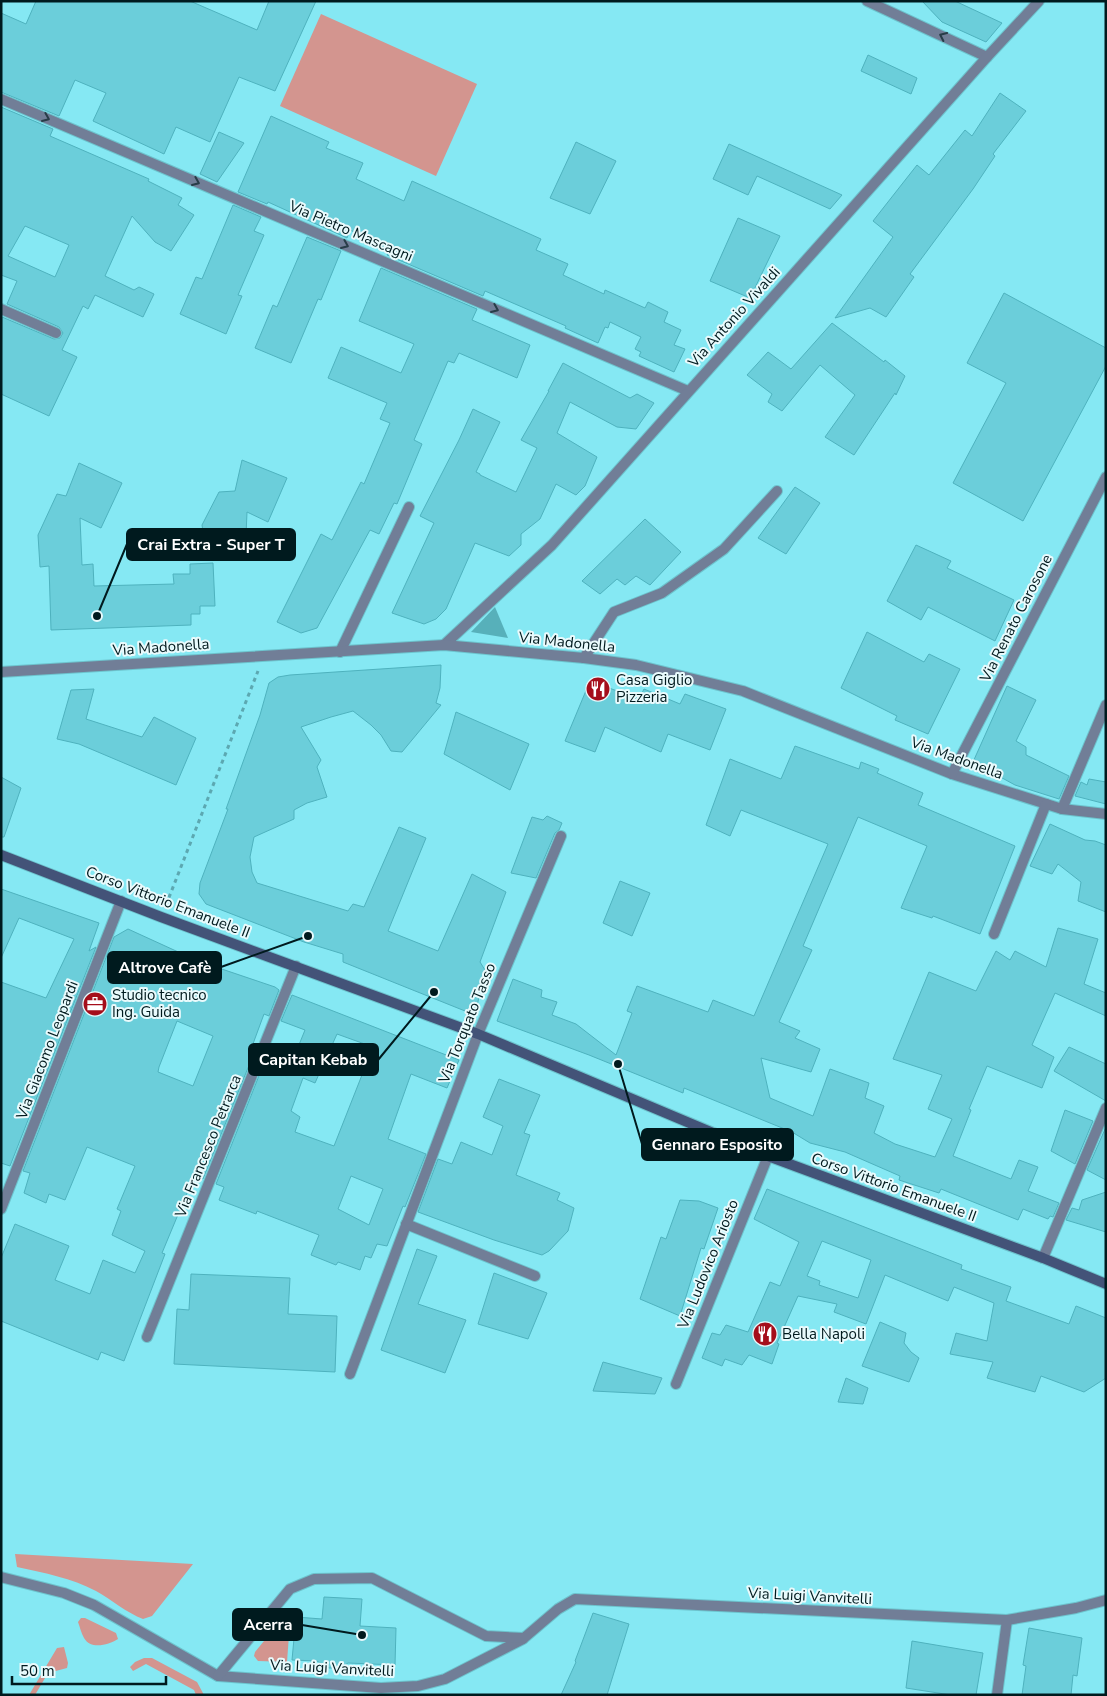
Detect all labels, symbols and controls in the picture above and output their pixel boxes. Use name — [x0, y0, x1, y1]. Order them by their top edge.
one-way arrow — [939, 32, 948, 42]
one-way arrow — [41, 112, 50, 122]
one-way arrow — [191, 175, 200, 186]
street label: Via Pietro Mascagni — [285, 195, 416, 266]
one-way arrow — [340, 239, 349, 250]
street label: Via Antonio Vivaldi — [683, 262, 784, 372]
one-way arrow — [490, 302, 499, 313]
callout: Crai Extra - Super T — [127, 529, 295, 560]
text: Crai Extra - Super T — [137, 534, 285, 556]
street label: Via Renato Carosone — [975, 551, 1057, 686]
street label: Via Madonella — [517, 627, 616, 657]
street label: Via Madonella — [111, 634, 210, 660]
place label: Casa Giglio Pizzeria — [616, 670, 692, 707]
restaurant icon: Casa Giglio Pizzeria — [585, 676, 611, 702]
street label: Via Madonella — [907, 732, 1006, 784]
street label: Corso Vittorio Emanuele II — [83, 861, 253, 943]
callout: Altrove Cafè — [108, 952, 221, 983]
text: Altrove Cafè — [118, 957, 212, 979]
street label: Via Torquato Tasso — [433, 960, 500, 1087]
street label: Via Giacomo Leopardi — [11, 978, 83, 1123]
place label: Studio tecnico Ing. Guida — [112, 985, 207, 1022]
office icon: Studio tecnico Ing. Guida — [82, 991, 108, 1017]
callout: Capitan Kebab — [249, 1044, 378, 1075]
text: Capitan Kebab — [259, 1049, 367, 1071]
street label: Via Francesco Petrarca — [170, 1072, 246, 1221]
callout: Gennaro Esposito — [642, 1129, 793, 1160]
text: Gennaro Esposito — [652, 1134, 782, 1156]
street label: Corso Vittorio Emanuele II — [809, 1148, 979, 1226]
street label: Via Ludovico Ariosto — [673, 1196, 743, 1333]
restaurant icon: Bella Napoli — [752, 1321, 778, 1347]
place label: Bella Napoli — [782, 1324, 865, 1344]
street label: Via Luigi Vanvitelli — [746, 1583, 873, 1609]
callout: Acerra — [233, 1609, 302, 1640]
text: Acerra — [243, 1614, 293, 1636]
scale bar — [12, 1654, 166, 1686]
street label: Via Luigi Vanvitelli — [268, 1655, 395, 1681]
text: 50 m — [20, 1661, 55, 1681]

